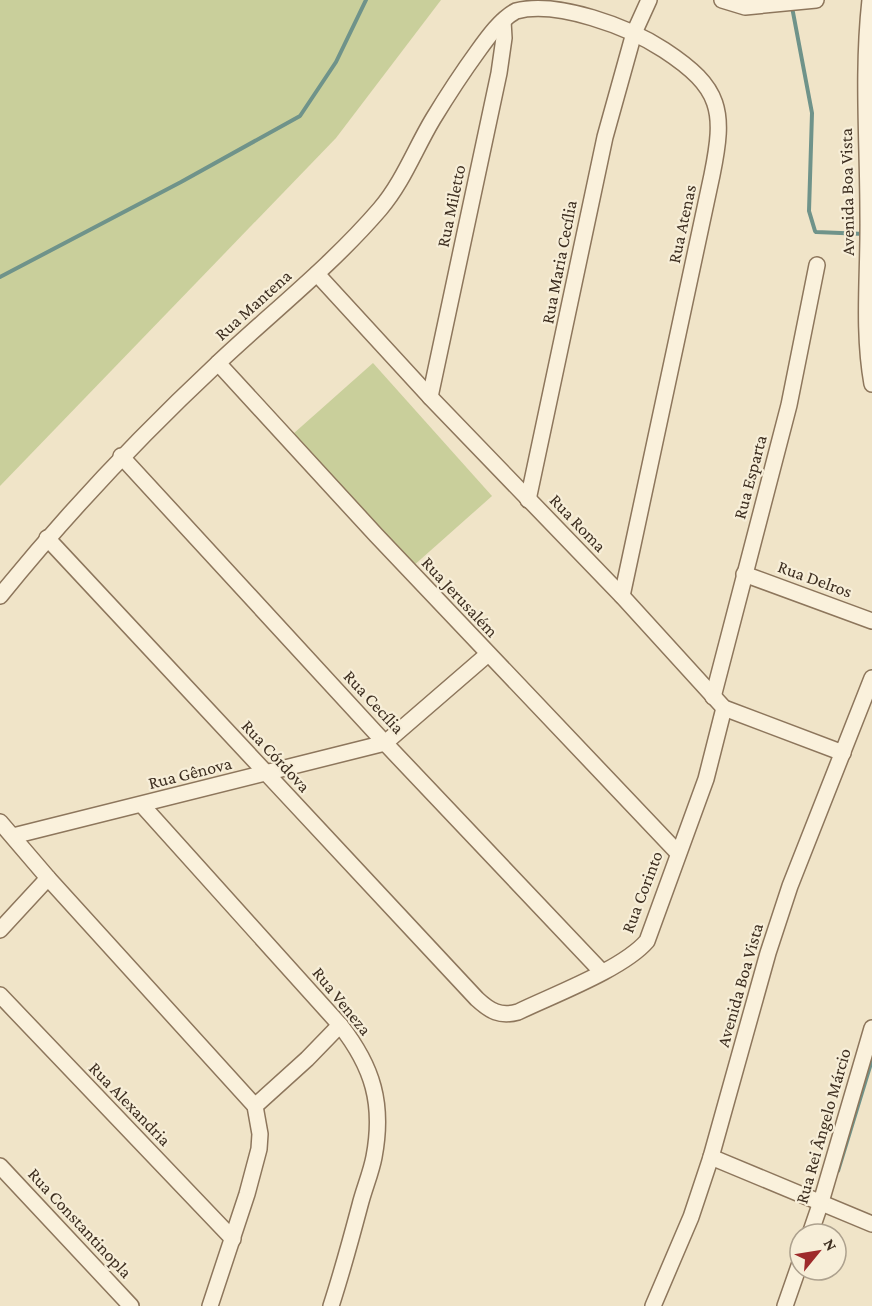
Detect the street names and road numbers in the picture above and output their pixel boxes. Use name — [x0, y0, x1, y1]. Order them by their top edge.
street label: Avenida Boa Vista — [836, 128, 858, 256]
street label: Rua Miletto — [432, 163, 470, 249]
street label: Rua Atenas — [664, 183, 700, 265]
street label: Rua Maria Cecília — [537, 198, 581, 326]
street label: Rua Mantena — [211, 266, 295, 344]
street label: Rua Esparta — [729, 433, 771, 521]
street label: Rua Roma — [546, 490, 610, 556]
street label: Rua Jerusalém — [418, 553, 503, 642]
street label: Rua Delros — [775, 556, 855, 602]
street label: Rua Cecília — [340, 666, 408, 738]
street label: Rua Córdova — [238, 716, 314, 796]
street label: Rua Gênova — [146, 753, 234, 793]
street label: Rua Corinto — [617, 848, 667, 936]
street label: Avenida Boa Vista — [713, 921, 767, 1049]
street label: Rua Veneza — [308, 963, 376, 1039]
street label: Rua Rei Ângelo Márcio — [791, 1046, 855, 1206]
street label: Rua Alexandria — [85, 1058, 175, 1150]
street label: Rua Constantinopla — [24, 1164, 136, 1282]

